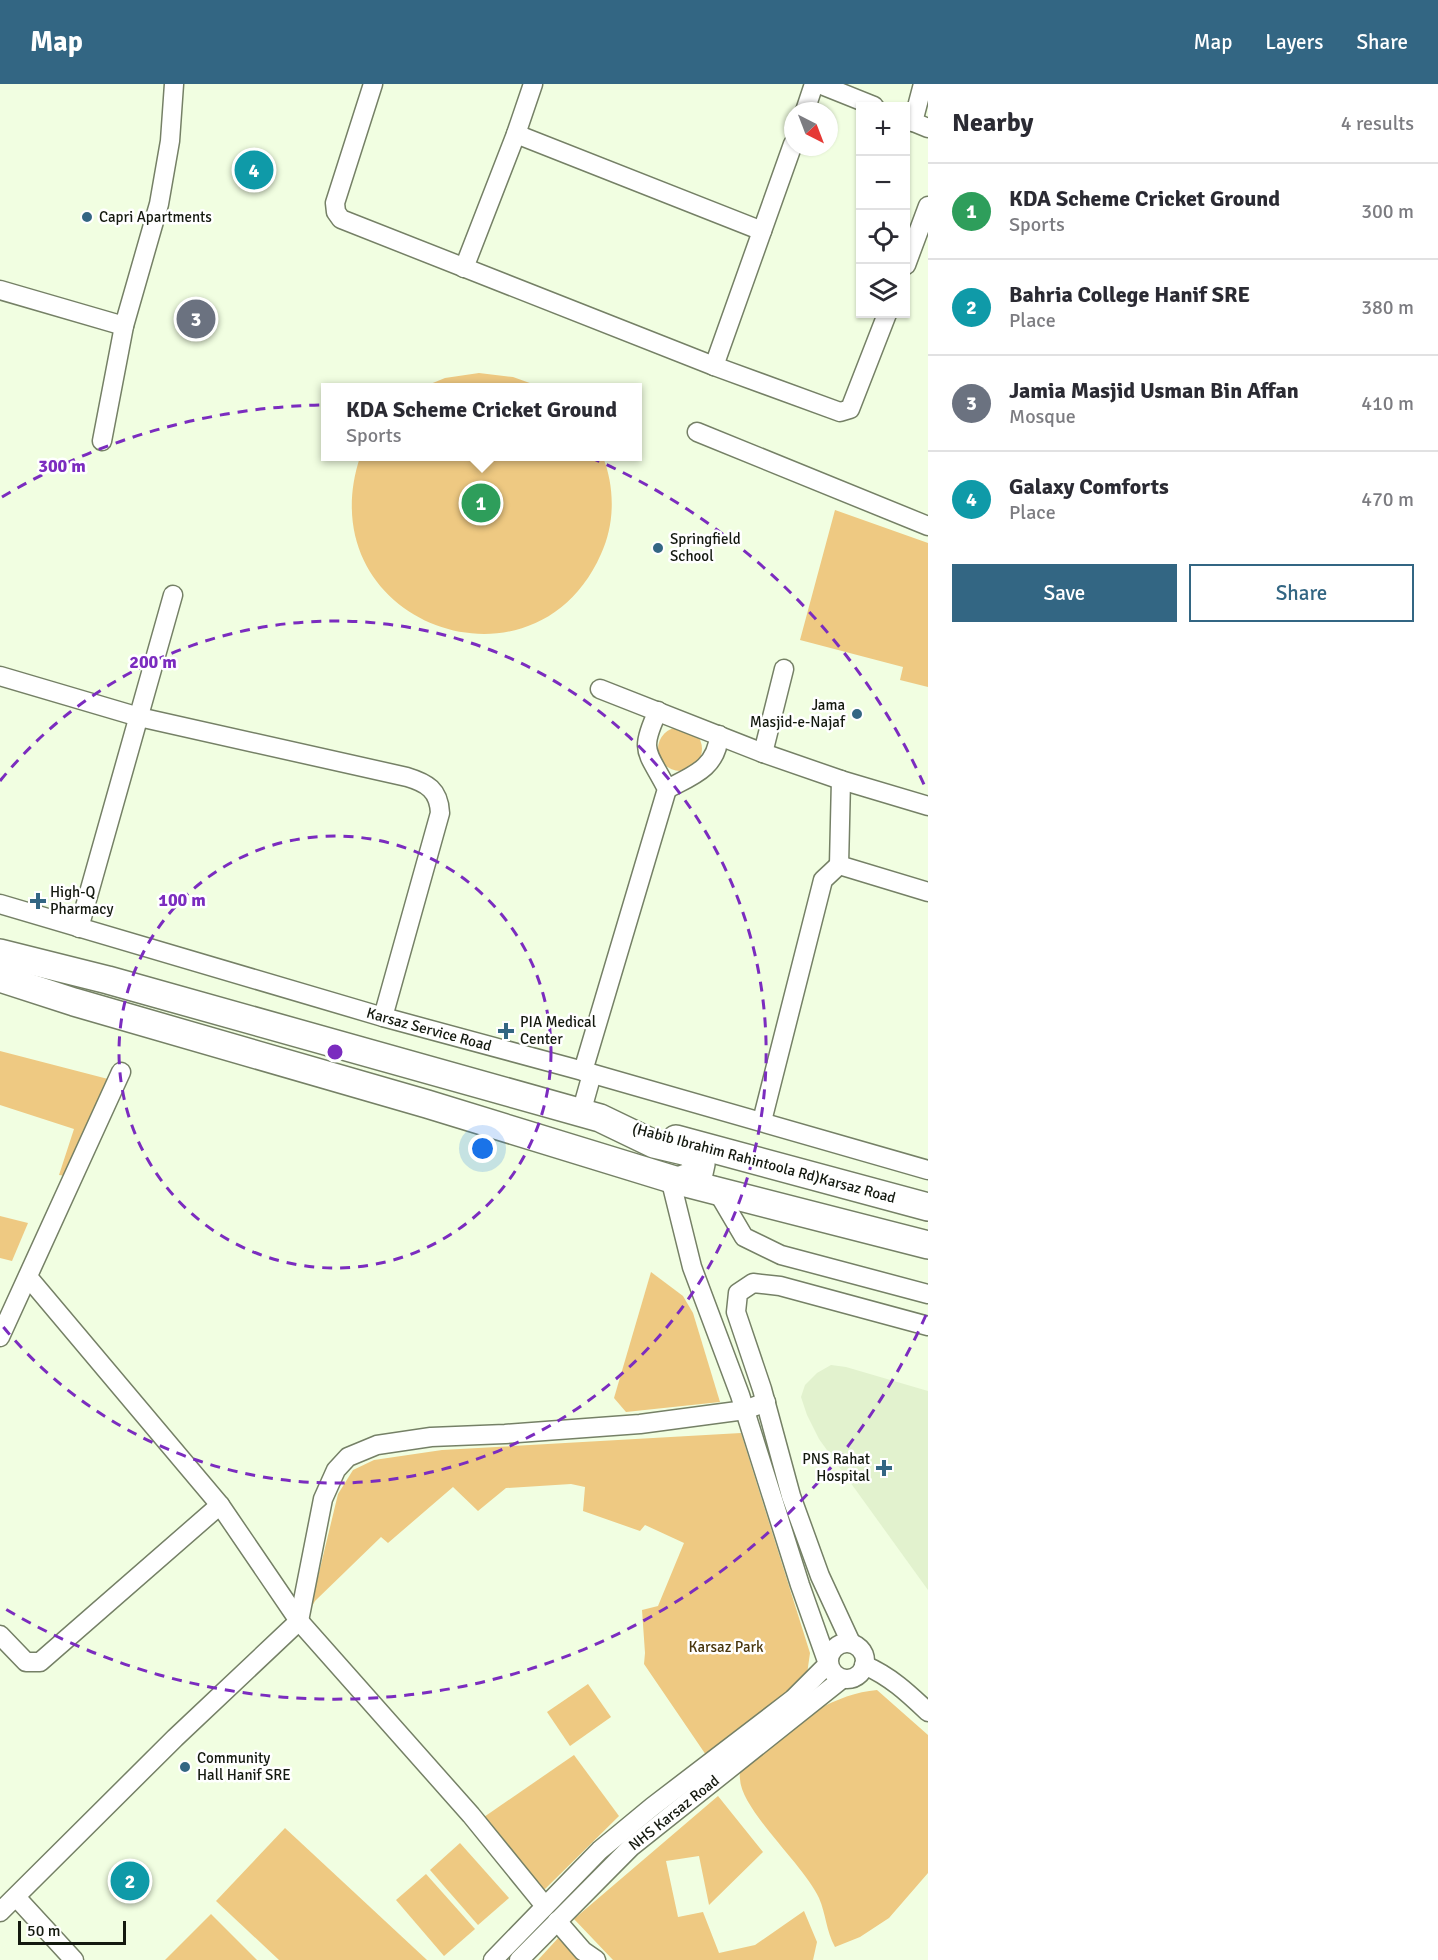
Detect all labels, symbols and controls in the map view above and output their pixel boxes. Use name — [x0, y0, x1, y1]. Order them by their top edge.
text: Map — [30, 25, 83, 59]
text: Map — [1194, 29, 1232, 55]
text: Layers — [1265, 29, 1323, 55]
text: Share — [1356, 29, 1408, 55]
north arrow — [784, 102, 838, 156]
map controls — [856, 102, 910, 318]
button: + — [856, 102, 910, 156]
text: Nearby — [952, 107, 1033, 139]
text: 4 results — [1341, 111, 1414, 136]
pin: 4 — [234, 148, 274, 193]
button: − — [856, 156, 910, 210]
text: KDA Scheme Cricket Ground — [1009, 185, 1280, 212]
text: 1 — [966, 199, 977, 224]
text: 300 m — [1361, 199, 1414, 224]
place label: Capri Apartments — [99, 208, 212, 226]
marker: Capri Apartments — [80, 210, 94, 224]
button: locate — [856, 210, 910, 264]
text: Sports — [1009, 212, 1065, 237]
button: layers — [856, 264, 910, 318]
text: Bahria College Hanif SRE — [1009, 281, 1250, 308]
text: 2 — [966, 295, 977, 320]
text: 380 m — [1361, 295, 1414, 320]
pin: 3 — [176, 296, 216, 342]
text: Place — [1009, 308, 1056, 333]
text: Jamia Masjid Usman Bin Affan — [1009, 377, 1299, 404]
popup — [321, 383, 642, 461]
text: 3 — [966, 391, 977, 416]
text: 410 m — [1361, 391, 1414, 416]
text: KDA Scheme Cricket Ground — [346, 396, 617, 423]
text: Mosque — [1009, 404, 1076, 429]
text: Sports — [346, 423, 402, 448]
text: 300 m — [38, 455, 86, 477]
text: Galaxy Comforts — [1009, 473, 1169, 500]
pin: 1 — [462, 480, 500, 526]
text: 4 — [966, 487, 977, 512]
text: 470 m — [1361, 487, 1414, 512]
text: Place — [1009, 500, 1056, 525]
place label: Springfield School — [670, 530, 741, 565]
marker: Springfield School — [651, 541, 665, 555]
button: Save — [952, 564, 1177, 622]
button: Share — [1189, 564, 1414, 622]
text: 200 m — [129, 651, 177, 673]
place label: Jama Masjid-e-Najaf — [750, 696, 846, 731]
marker: Jama Masjid-e-Najaf — [850, 707, 864, 721]
place label: High-Q Pharmacy — [50, 883, 113, 918]
text: 100 m — [158, 889, 206, 911]
marker: High-Q Pharmacy — [31, 894, 45, 908]
street label: Karsaz Service Road — [364, 1004, 494, 1055]
place label: PIA Medical Center — [520, 1013, 596, 1048]
marker: PIA Medical Center — [497, 1022, 515, 1040]
centre of rings — [325, 1042, 345, 1062]
street label: (Habib Ibrahim Rahintoola Rd)Karsaz Road — [630, 1119, 898, 1207]
your location — [468, 1134, 497, 1163]
place label: PNS Rahat Hospital — [802, 1450, 870, 1485]
marker: PNS Rahat Hospital — [875, 1459, 893, 1477]
park label: Karsaz Park — [688, 1638, 764, 1656]
place label: Community Hall Hanif SRE — [197, 1749, 291, 1784]
marker: Community Hall Hanif SRE — [178, 1760, 192, 1774]
street label: NHS Karsaz Road — [625, 1771, 723, 1854]
pin: 2 — [110, 1858, 150, 1904]
scale bar — [18, 1918, 126, 1946]
text: 50 m — [27, 1921, 61, 1941]

